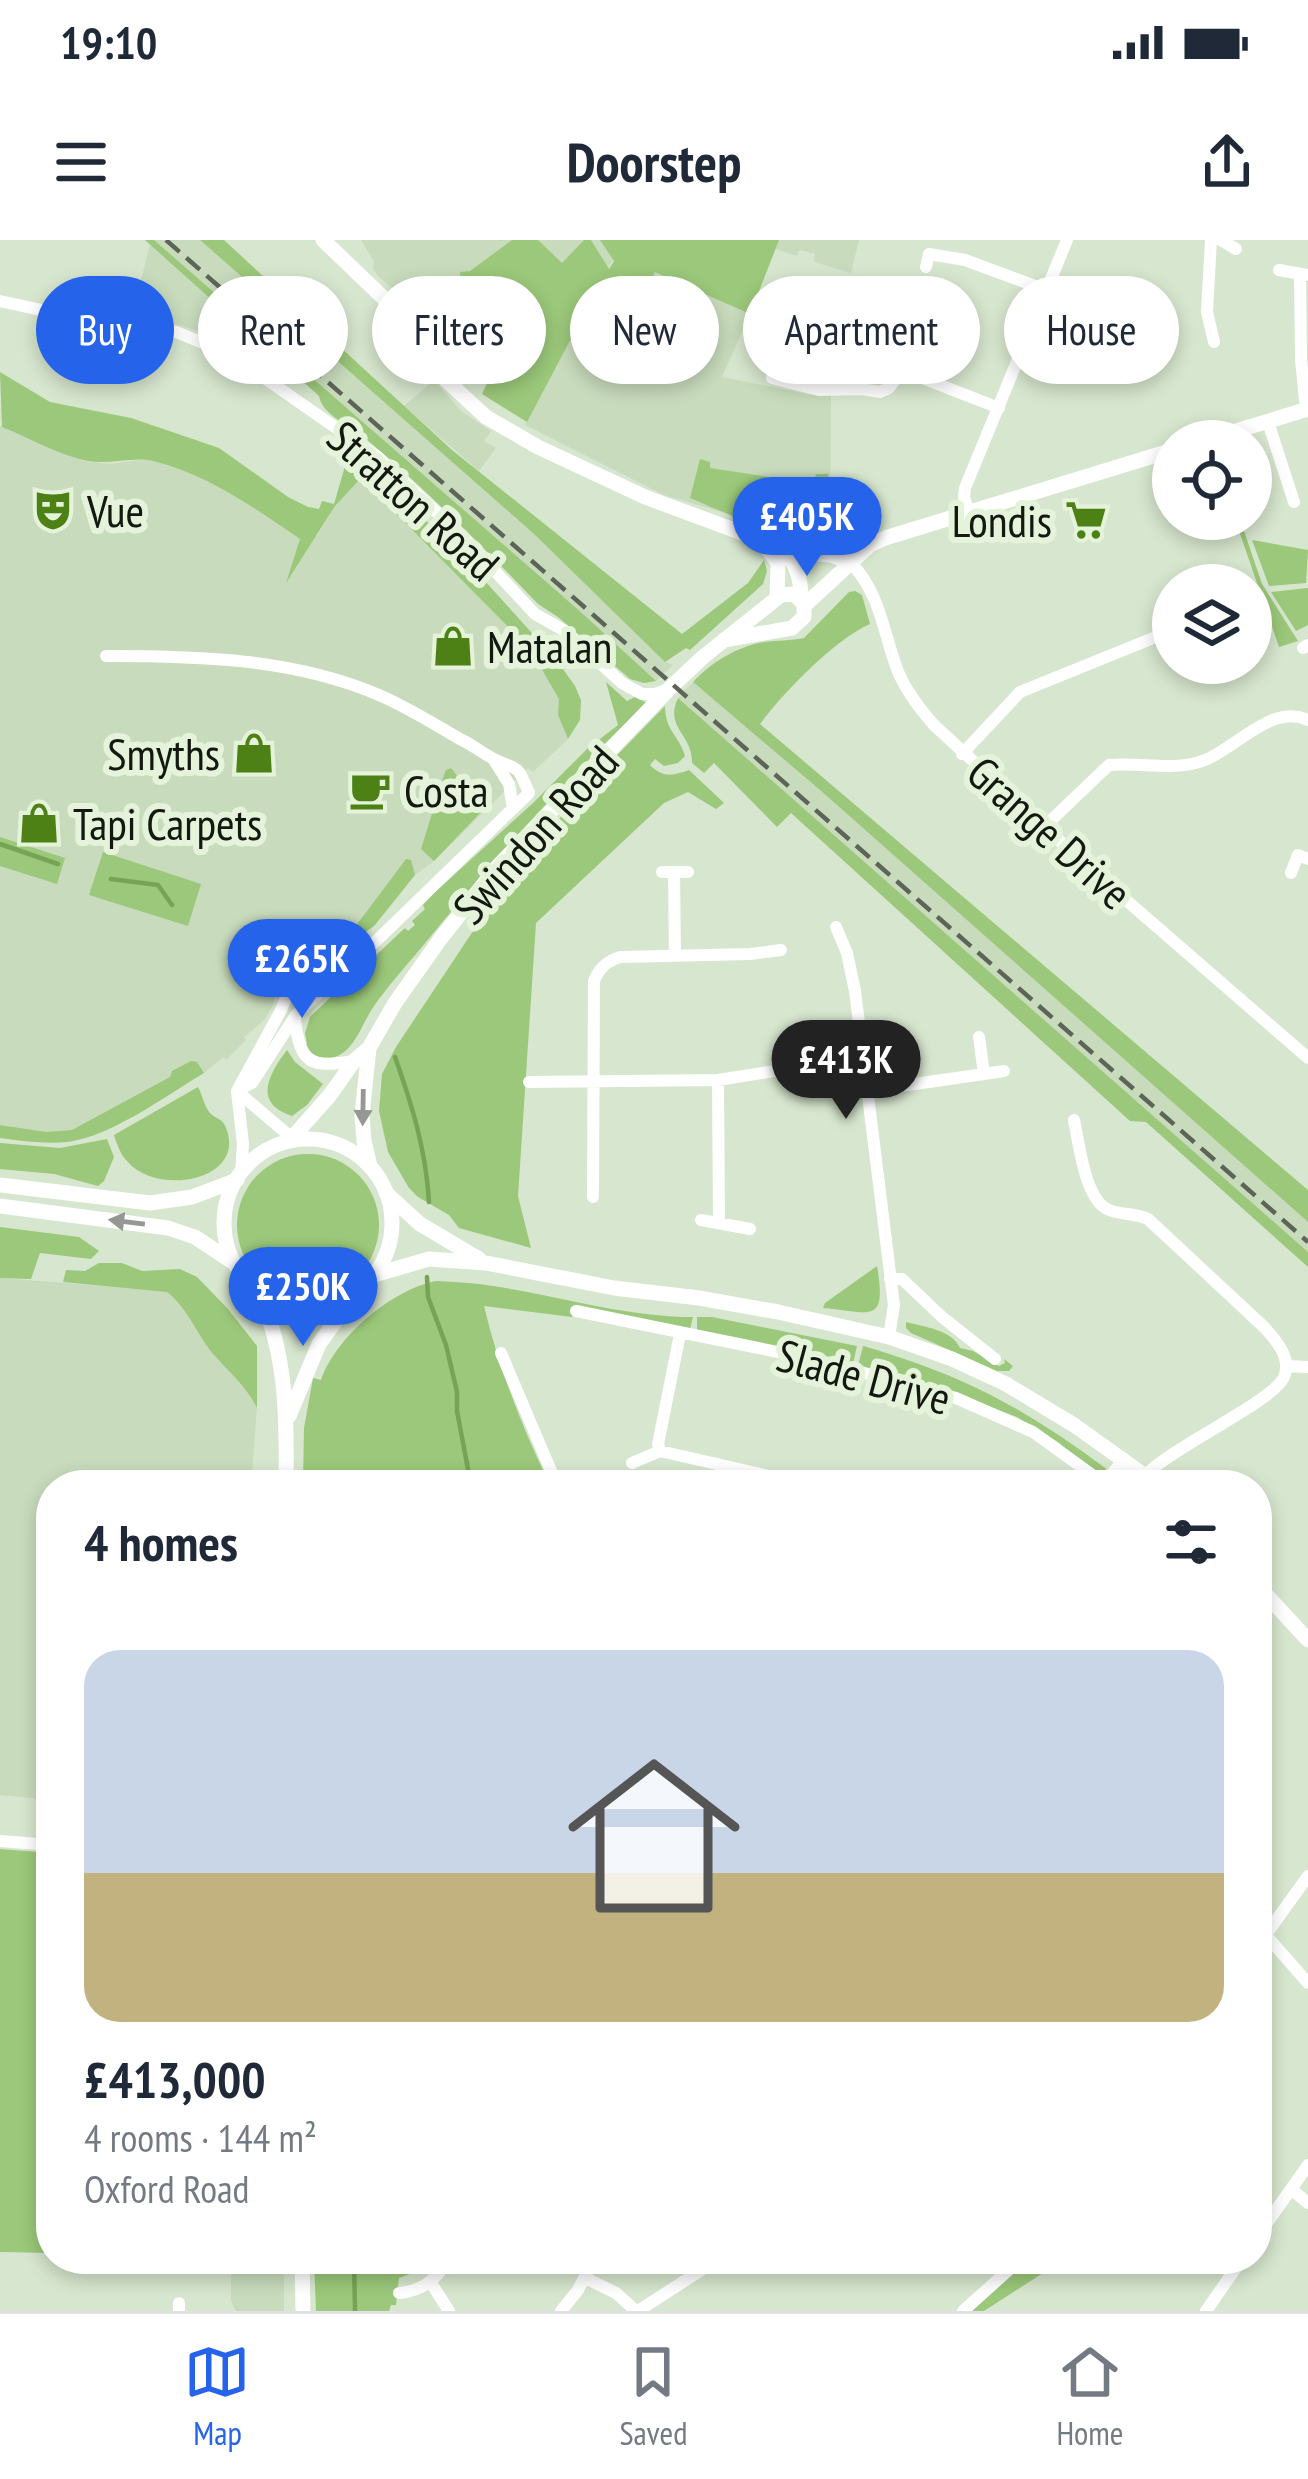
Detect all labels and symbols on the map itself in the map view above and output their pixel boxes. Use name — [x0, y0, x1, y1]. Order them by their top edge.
street label: Stratton Road — [316, 408, 512, 592]
pin: £405K — [723, 477, 891, 579]
place label: Vue — [86, 481, 144, 539]
theatre icon: Vue — [30, 487, 76, 533]
place label: Londis — [952, 491, 1052, 549]
supermarket icon: Londis — [1063, 497, 1109, 543]
place label: Matalan — [487, 617, 612, 675]
shop icon: Matalan — [430, 623, 476, 669]
place label: Smyths — [107, 724, 220, 782]
shop icon: Smyths — [231, 730, 277, 776]
street label: Swindon Road — [440, 733, 630, 935]
street label: Grange Drive — [956, 743, 1144, 921]
place label: Costa — [404, 761, 488, 819]
cafe icon: Costa — [347, 767, 393, 813]
place label: Tapi Carpets — [73, 794, 262, 852]
shop icon: Tapi Carpets — [16, 800, 62, 846]
pin: £265K — [218, 919, 386, 1021]
pin: £413K — [762, 1020, 930, 1122]
one-way arrow — [353, 1089, 372, 1127]
one-way arrow — [108, 1212, 145, 1231]
pin: £250K — [219, 1247, 387, 1349]
street label: Slade Drive — [771, 1325, 957, 1427]

